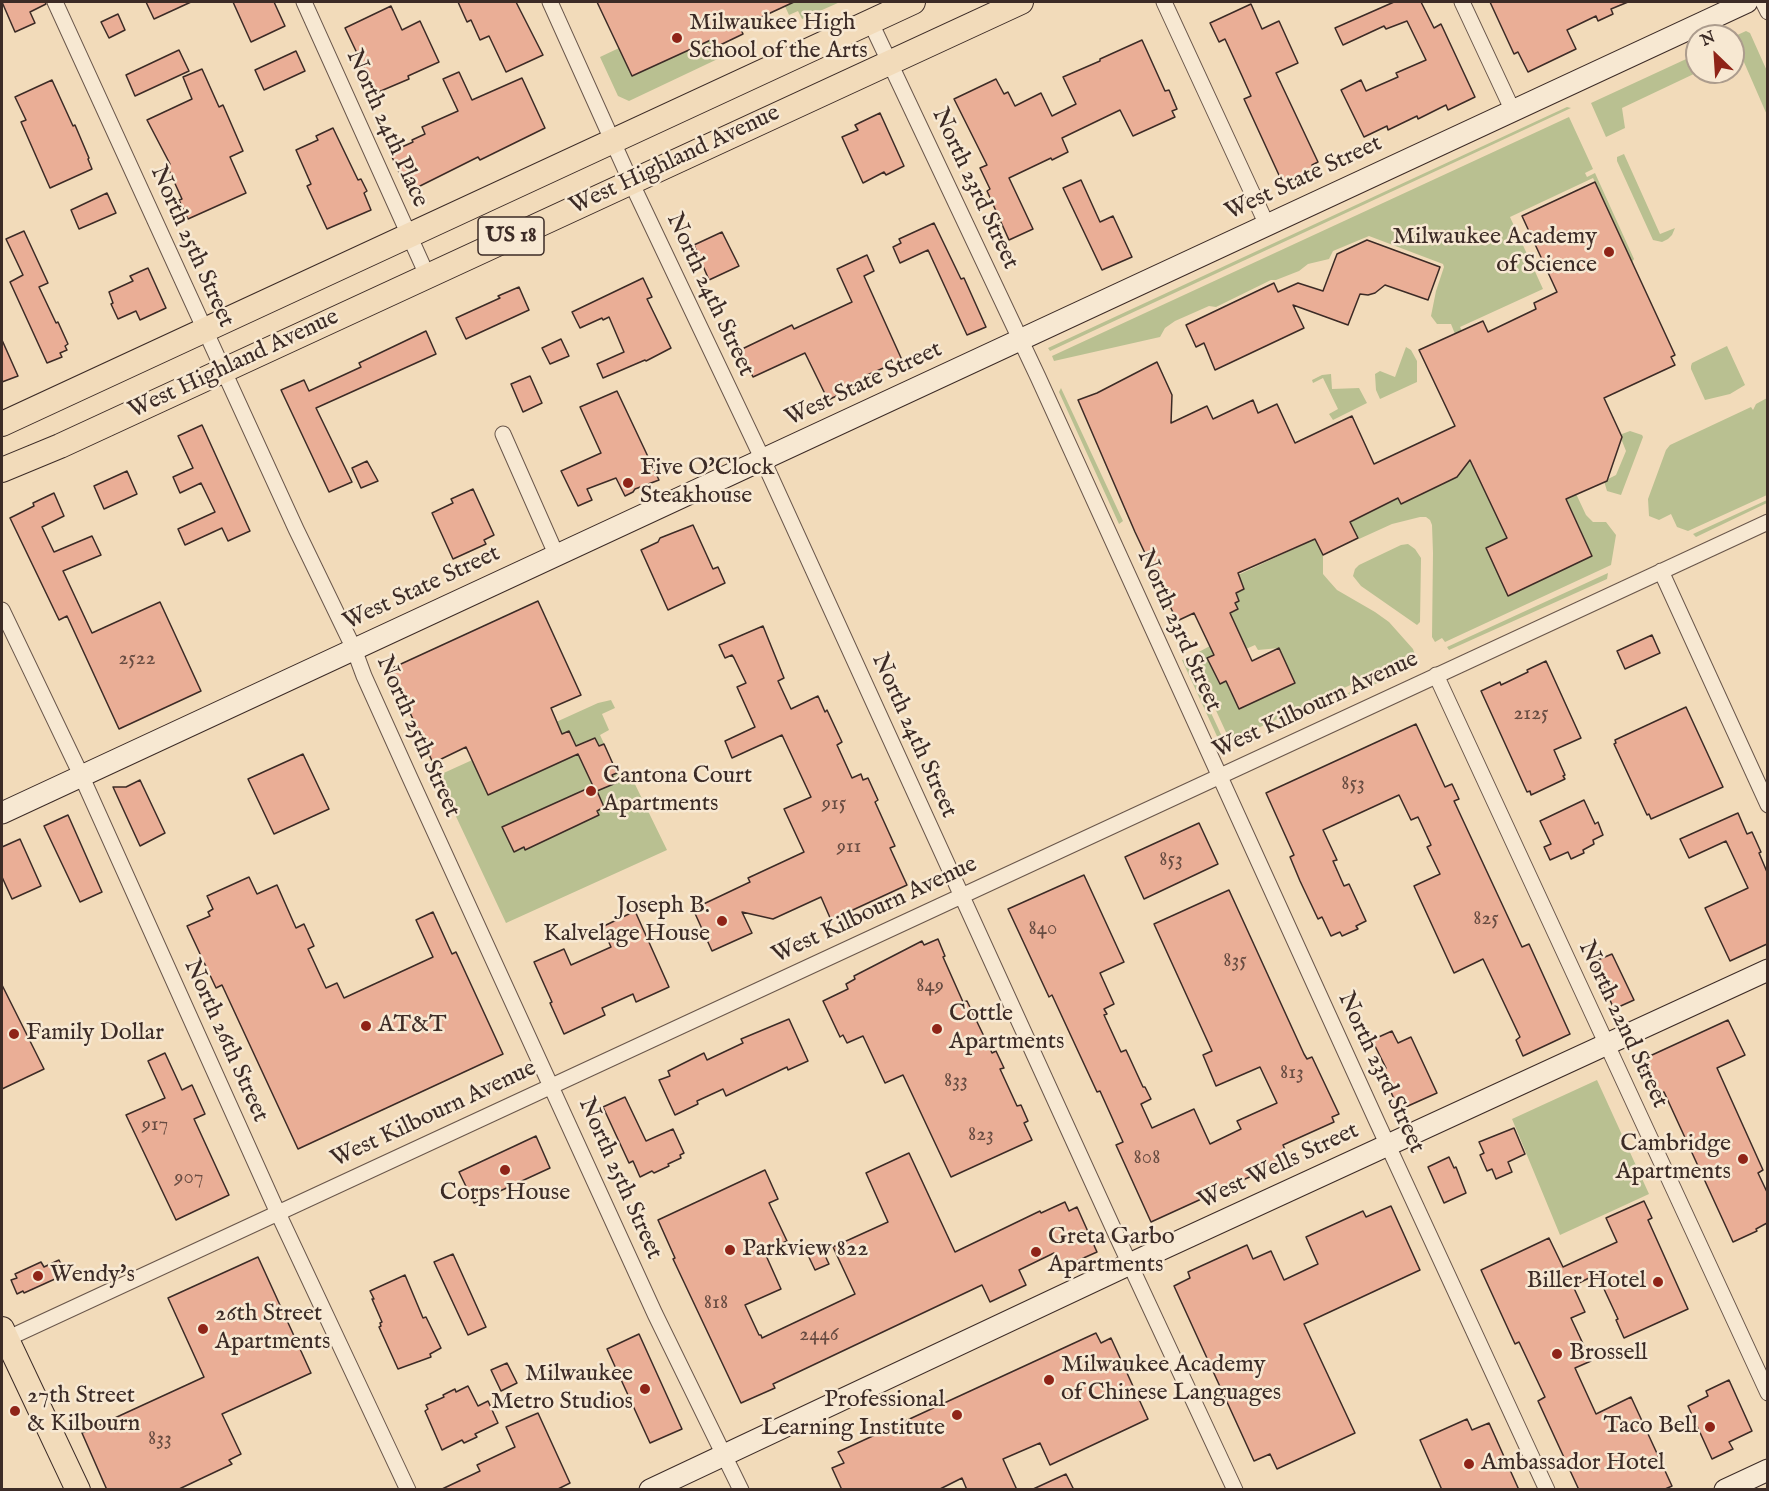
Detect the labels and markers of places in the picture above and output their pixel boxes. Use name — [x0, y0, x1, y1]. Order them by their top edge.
place label: Milwaukee High School of the Arts — [689, 10, 868, 66]
marker: Milwaukee High School of the Arts — [670, 31, 684, 45]
place label: Milwaukee Academy of Science — [1393, 224, 1597, 280]
marker: Milwaukee Academy of Science — [1602, 245, 1616, 259]
place label: Five O'Clock Steakhouse — [640, 455, 774, 511]
marker: Five O'Clock Steakhouse — [621, 476, 635, 490]
place label: Cantona Court Apartments — [603, 763, 752, 819]
marker: Cantona Court Apartments — [584, 784, 598, 798]
place label: Joseph B. Kalvelage House — [543, 893, 710, 949]
marker: Joseph B. Kalvelage House — [715, 914, 729, 928]
place label: Cottle Apartments — [949, 1001, 1065, 1057]
place label: AT&T — [378, 1012, 447, 1040]
marker: AT&T — [359, 1019, 373, 1033]
place label: Family Dollar — [26, 1020, 164, 1048]
marker: Cottle Apartments — [930, 1022, 944, 1036]
marker: Family Dollar — [7, 1027, 21, 1041]
place label: Cambridge Apartments — [1615, 1131, 1731, 1187]
marker: Cambridge Apartments — [1736, 1152, 1750, 1166]
marker: Corps House — [498, 1163, 512, 1177]
place label: Corps House — [440, 1180, 570, 1208]
place label: Greta Garbo Apartments — [1048, 1224, 1175, 1280]
place label: Parkview 822 — [742, 1236, 869, 1264]
marker: Parkview 822 — [723, 1243, 737, 1257]
marker: Greta Garbo Apartments — [1029, 1245, 1043, 1259]
place label: Wendy's — [50, 1262, 135, 1290]
place label: Biller Hotel — [1527, 1268, 1646, 1296]
marker: Wendy's — [31, 1269, 45, 1283]
marker: Biller Hotel — [1651, 1275, 1665, 1289]
place label: 26th Street Apartments — [215, 1301, 331, 1357]
marker: 26th Street Apartments — [196, 1322, 210, 1336]
place label: Brossell — [1569, 1340, 1648, 1368]
marker: Brossell — [1550, 1347, 1564, 1361]
place label: Milwaukee Academy of Chinese Languages — [1061, 1352, 1281, 1408]
place label: Milwaukee Metro Studios — [491, 1361, 633, 1417]
marker: Milwaukee Academy of Chinese Languages — [1042, 1373, 1056, 1387]
marker: Milwaukee Metro Studios — [638, 1382, 652, 1396]
place label: 27th Street & Kilbourn — [27, 1383, 140, 1439]
place label: Professional Learning Institute — [761, 1387, 945, 1443]
marker: 27th Street & Kilbourn — [8, 1404, 22, 1418]
marker: Professional Learning Institute — [950, 1408, 964, 1422]
place label: Taco Bell — [1603, 1413, 1698, 1441]
marker: Taco Bell — [1703, 1420, 1717, 1434]
place label: Ambassador Hotel — [1481, 1450, 1665, 1478]
marker: Ambassador Hotel — [1462, 1457, 1476, 1471]

